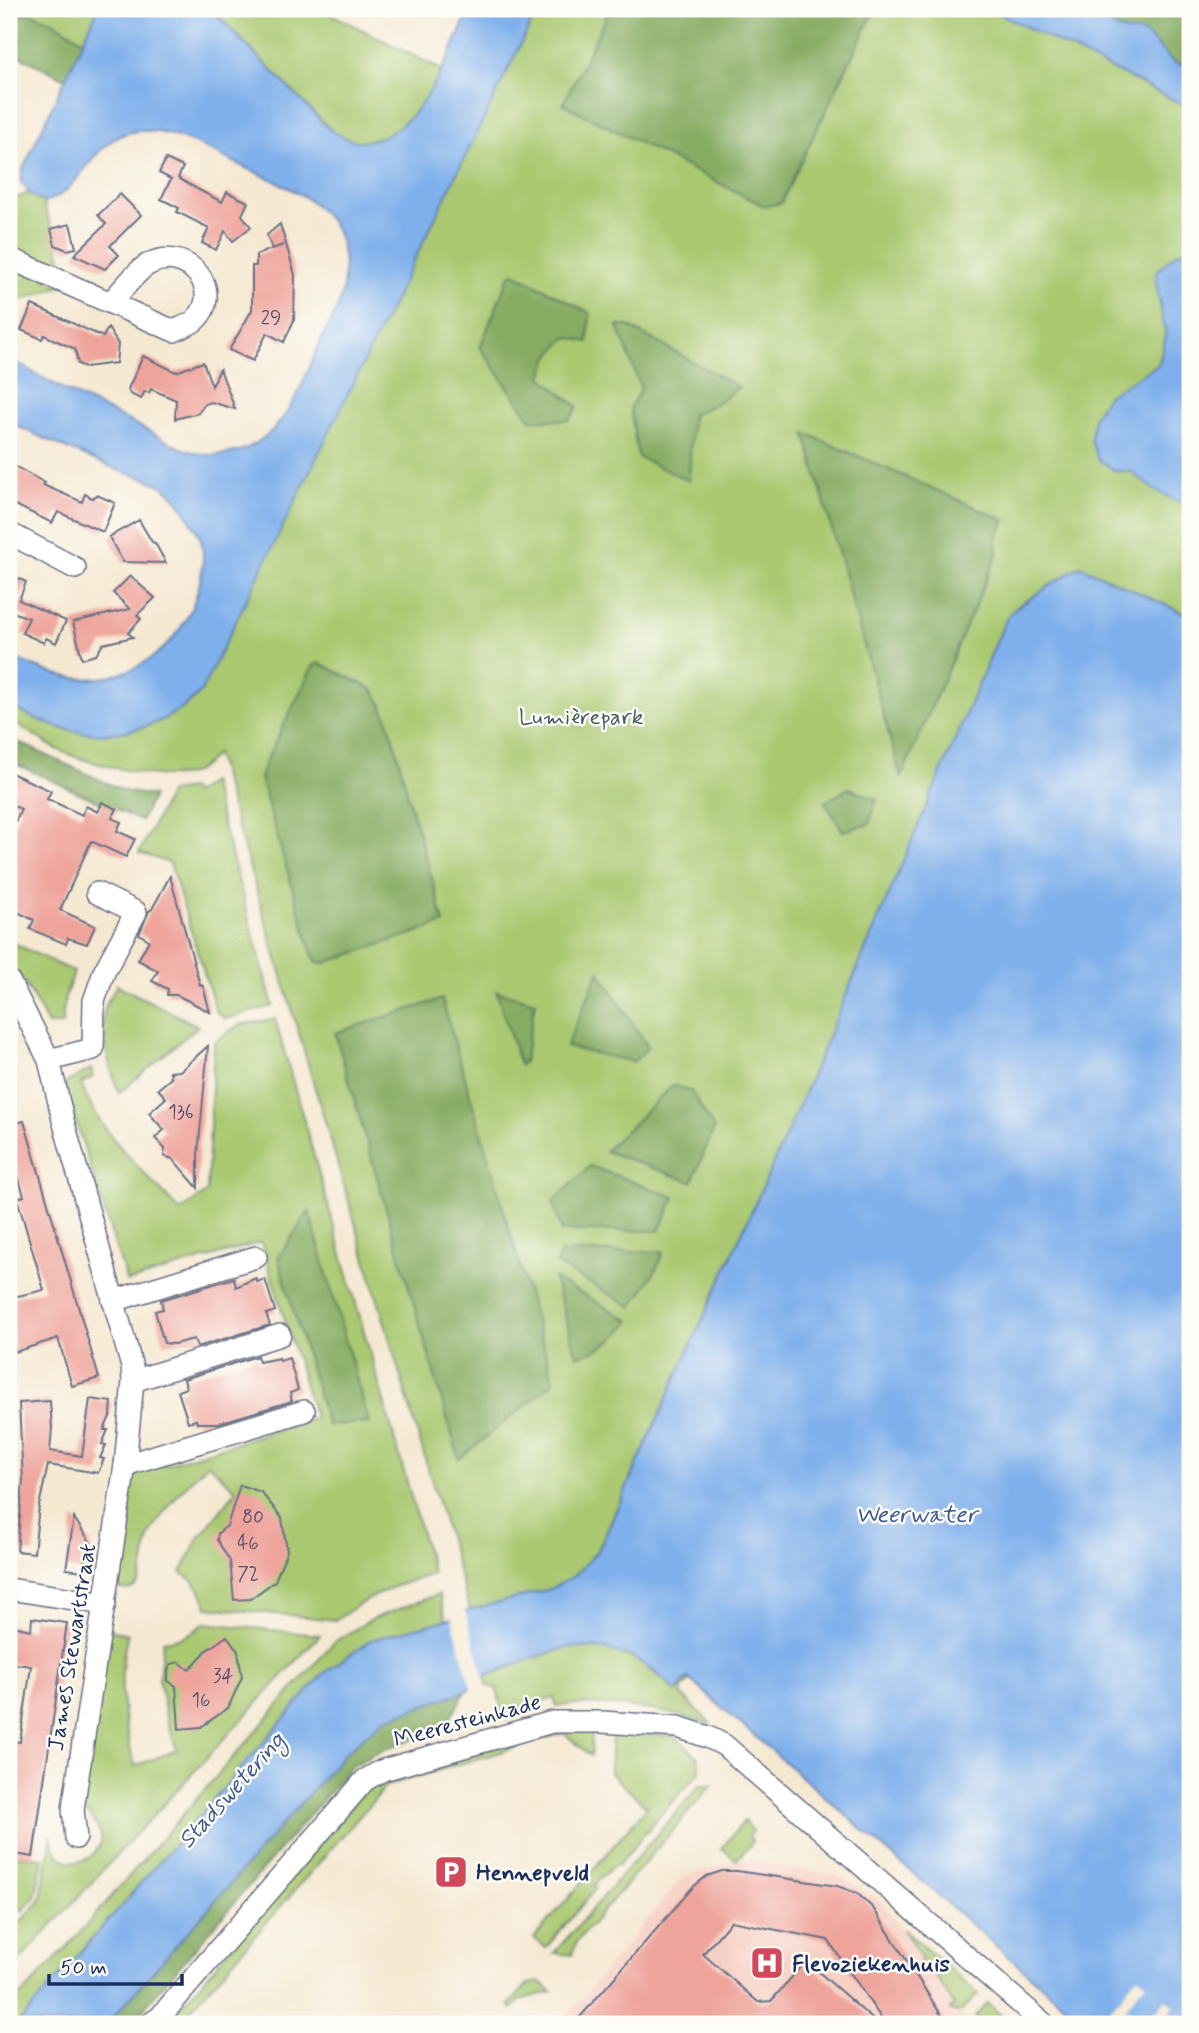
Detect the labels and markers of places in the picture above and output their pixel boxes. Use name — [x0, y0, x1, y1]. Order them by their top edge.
parking icon: Hennepveld — [432, 1853, 470, 1891]
place label: Hennepveld — [476, 1859, 589, 1889]
hospital icon: Flevoziekenhuis — [748, 1944, 786, 1982]
place label: Flevoziekenhuis — [792, 1950, 950, 1980]

